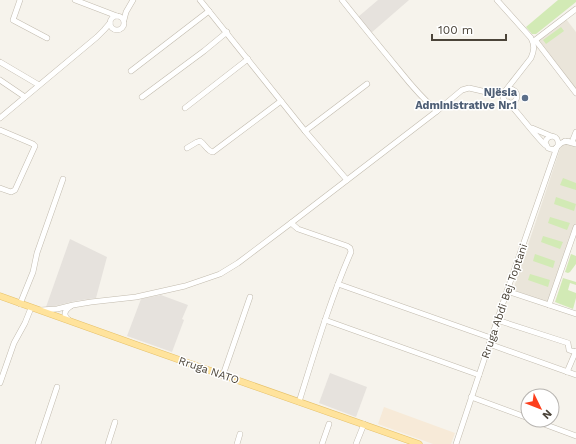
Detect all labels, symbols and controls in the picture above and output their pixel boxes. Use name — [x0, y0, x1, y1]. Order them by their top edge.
scale bar — [432, 16, 506, 42]
text: 100 m — [438, 23, 473, 37]
place label: Njësia Administrative Nr.1 — [415, 86, 518, 112]
marker: Njësia Administrative Nr.1 — [520, 93, 530, 103]
street label: Rruga Abdi Bej Toptani — [479, 242, 530, 360]
street label: Rruga NATO — [177, 354, 241, 387]
north arrow — [520, 388, 560, 428]
text: N — [539, 407, 554, 422]

